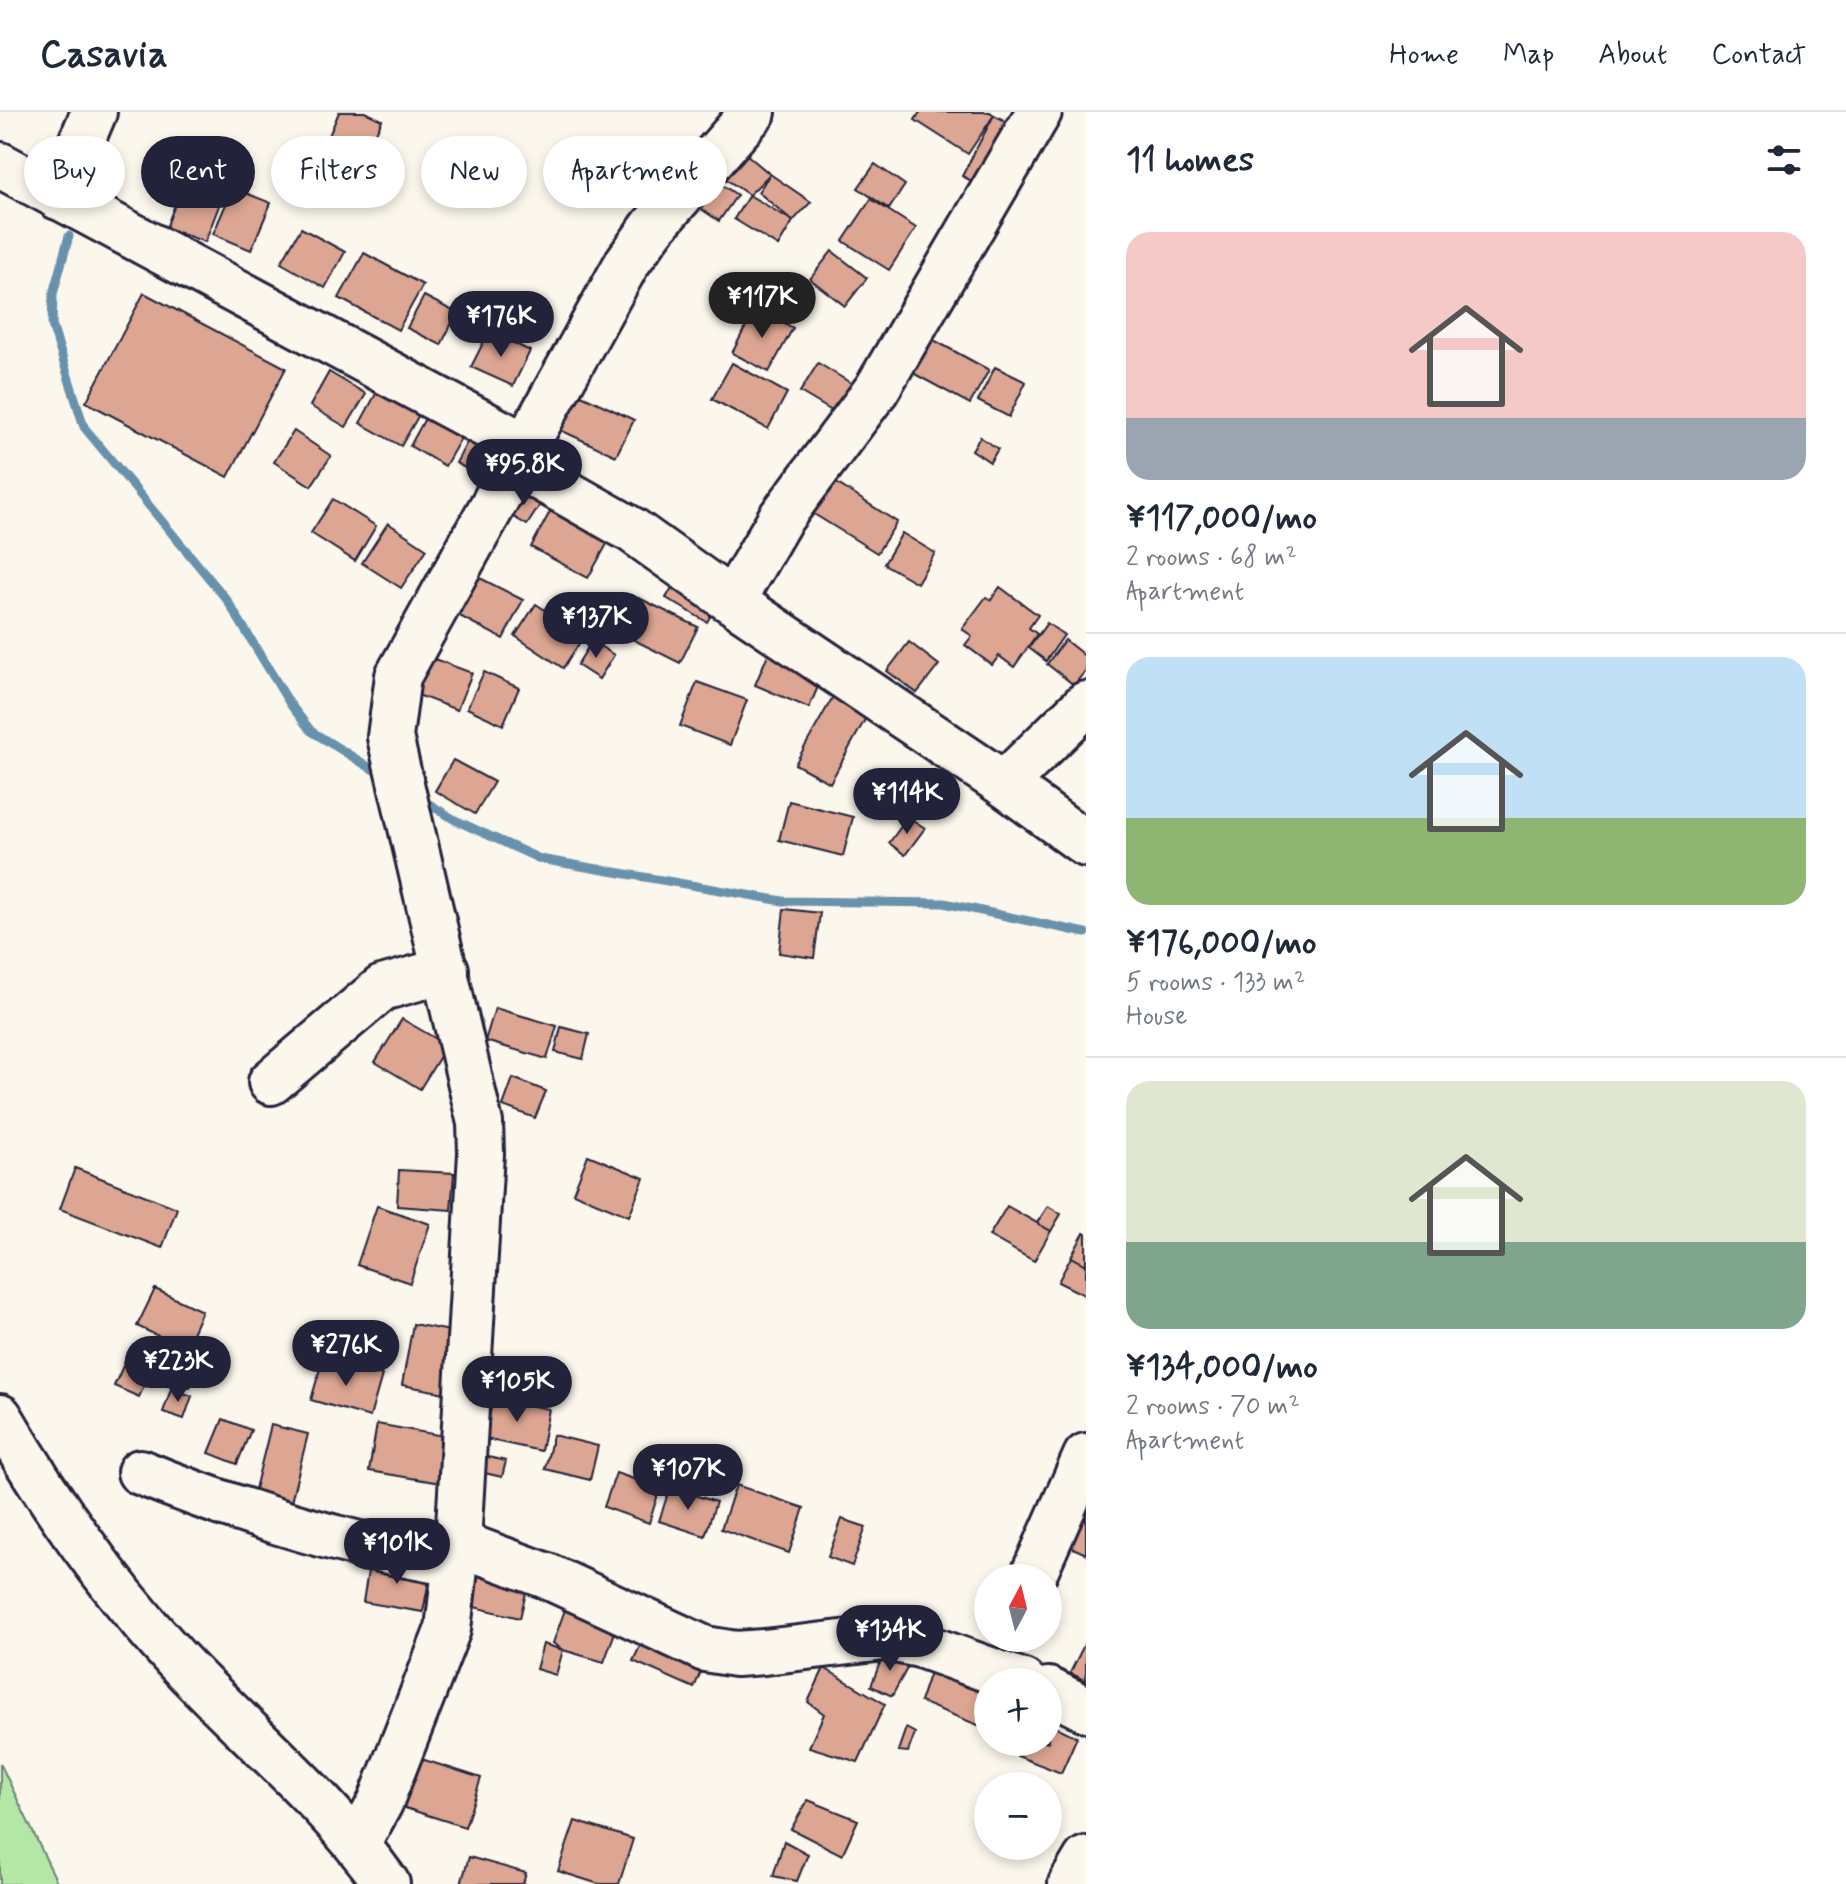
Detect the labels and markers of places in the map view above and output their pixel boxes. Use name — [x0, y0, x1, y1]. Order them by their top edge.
pin: ¥117K — [706, 272, 818, 340]
pin: ¥176K — [445, 291, 557, 359]
pin: ¥95.8K — [459, 439, 589, 507]
pin: ¥137K — [540, 592, 652, 660]
pin: ¥114K — [851, 768, 963, 836]
pin: ¥276K — [290, 1320, 402, 1388]
pin: ¥223K — [122, 1336, 234, 1404]
pin: ¥105K — [461, 1356, 573, 1424]
pin: ¥107K — [632, 1444, 744, 1512]
pin: ¥101K — [341, 1518, 453, 1586]
pin: ¥134K — [834, 1605, 946, 1673]

